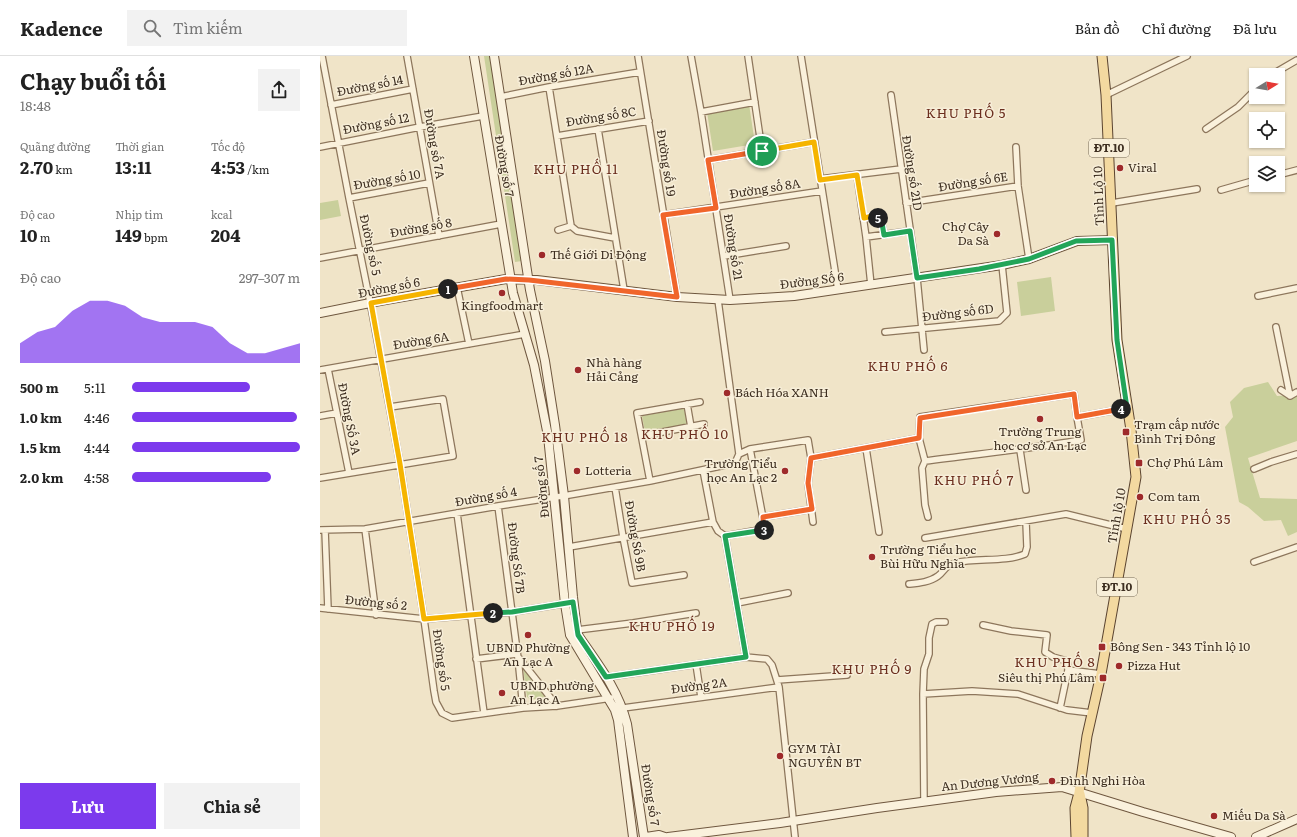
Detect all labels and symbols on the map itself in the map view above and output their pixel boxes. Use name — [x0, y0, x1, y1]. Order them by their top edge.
street label: Đường số 12A — [517, 59, 595, 89]
north arrow — [1249, 68, 1285, 104]
street label: Đường số 14 — [335, 70, 405, 100]
street label: Đường số 8C — [564, 102, 637, 130]
district label: KHU PHỐ 5 — [926, 102, 1006, 122]
street label: Đường số 7A — [420, 107, 450, 181]
street label: Đường số 12 — [341, 108, 411, 138]
street label: Đường số 19 — [653, 128, 681, 198]
street label: Đường số 7 — [491, 134, 519, 198]
pin — [745, 134, 779, 168]
street label: Đường số 21D — [898, 134, 928, 212]
road number: ĐT.10 — [1089, 139, 1129, 157]
district label: KHU PHỐ 11 — [533, 158, 619, 178]
place label: Viral — [1128, 158, 1157, 176]
marker: Viral — [1115, 163, 1125, 173]
street label: Đường số 10 — [352, 164, 422, 194]
street label: Tỉnh Lộ 10 — [1088, 166, 1108, 226]
street label: Đường số 6E — [937, 167, 1009, 195]
street label: Đường số 8A — [728, 173, 802, 203]
pin: 5 — [868, 208, 888, 228]
street label: Đường số 5 — [356, 212, 386, 277]
street label: Đường số 21 — [720, 212, 748, 282]
street label: Đường số 8 — [388, 213, 454, 241]
place label: Chợ Cây Da Sà — [942, 217, 990, 249]
marker: Chợ Cây Da Sà — [992, 229, 1002, 239]
place label: Thế Giới Di Động — [550, 245, 647, 263]
marker: Thế Giới Di Động — [537, 250, 547, 260]
street label: Đường Số 6 — [779, 267, 845, 293]
street label: Đường số 6 — [356, 272, 422, 302]
pin: 1 — [438, 279, 458, 299]
marker: Kingfoodmart — [497, 288, 507, 298]
place label: Kingfoodmart — [461, 296, 543, 314]
street label: Đường số 6D — [921, 299, 995, 325]
street label: Đường 6A — [391, 327, 450, 353]
place label: Nhà hàng Hải Cảng — [586, 353, 642, 385]
district label: KHU PHỐ 6 — [867, 355, 949, 375]
marker: Nhà hàng Hải Cảng — [573, 365, 583, 375]
street label: Đường Số 3A — [334, 381, 366, 457]
place label: Bách Hóa XANH — [735, 383, 829, 401]
marker: Bách Hóa XANH — [722, 388, 732, 398]
pin: 4 — [1111, 399, 1131, 419]
marker: Trường Trung học cơ sở An Lạc — [1035, 414, 1045, 424]
place label: Trạm cấp nước Bình Trị Đông — [1134, 415, 1219, 447]
place label: Trường Trung học cơ sở An Lạc — [993, 422, 1087, 454]
district label: KHU PHỐ 10 — [641, 423, 729, 443]
district label: KHU PHỐ 18 — [541, 426, 629, 446]
marker: Trạm cấp nước Bình Trị Đông — [1121, 427, 1131, 437]
place label: Chợ Phú Lâm — [1147, 453, 1224, 471]
place label: Trường Tiểu học An Lạc 2 — [704, 454, 777, 486]
street label: Đường số 7 — [529, 455, 553, 519]
marker: Chợ Phú Lâm — [1134, 458, 1144, 468]
place label: Lotteria — [585, 461, 632, 479]
marker: Lotteria — [572, 466, 582, 476]
marker: Trường Tiểu học An Lạc 2 — [780, 466, 790, 476]
district label: KHU PHỐ 7 — [934, 469, 1014, 489]
street label: Đường số 4 — [453, 482, 519, 510]
street label: Tỉnh lộ 10 — [1102, 487, 1130, 545]
place label: Com tam — [1148, 487, 1200, 505]
marker: Com tam — [1135, 492, 1145, 502]
street label: Đường Số 9B — [621, 499, 651, 573]
district label: KHU PHỐ 35 — [1143, 508, 1231, 528]
pin: 3 — [754, 520, 774, 540]
street label: Đường Số 7B — [504, 521, 530, 595]
place label: Trường Tiểu học Bùi Hữu Nghĩa — [880, 540, 976, 572]
marker: Trường Tiểu học Bùi Hữu Nghĩa — [867, 552, 877, 562]
road number: ĐT.10 — [1097, 578, 1137, 596]
street label: Đường số 2 — [344, 590, 408, 614]
pin: 2 — [483, 603, 503, 623]
district label: KHU PHỐ 19 — [628, 615, 716, 635]
street label: Đường số 5 — [429, 628, 455, 692]
marker: UBND Phường An Lạc A — [523, 630, 533, 640]
place label: Bông Sen - 343 Tỉnh lộ 10 — [1110, 637, 1250, 655]
place label: UBND Phường An Lạc A — [486, 638, 570, 670]
marker: Bông Sen - 343 Tỉnh lộ 10 — [1097, 642, 1107, 652]
district label: KHU PHỐ 8 — [1014, 651, 1096, 671]
place label: Pizza Hut — [1127, 656, 1181, 674]
district label: KHU PHỐ 9 — [832, 658, 912, 678]
marker: Pizza Hut — [1114, 661, 1124, 671]
place label: Siêu thị Phú Lâm — [998, 668, 1095, 686]
street label: Đường 2A — [670, 673, 728, 697]
marker: Siêu thị Phú Lâm — [1098, 673, 1108, 683]
place label: UBND phường An Lạc A — [510, 676, 594, 708]
marker: UBND phường An Lạc A — [497, 688, 507, 698]
place label: GYM TÀI NGUYÊN BT — [788, 739, 862, 771]
marker: GYM TÀI NGUYÊN BT — [775, 751, 785, 761]
street label: Đường số 7 — [637, 763, 665, 827]
street label: An Dương Vương — [940, 767, 1040, 795]
place label: Đình Nghi Hòa — [1060, 771, 1146, 789]
marker: Đình Nghi Hòa — [1047, 776, 1057, 786]
place label: Miếu Da Sà — [1222, 806, 1286, 824]
marker: Miếu Da Sà — [1209, 811, 1219, 821]

